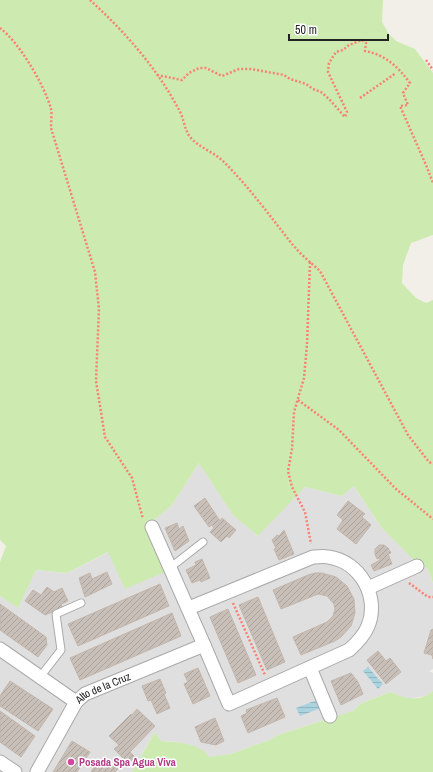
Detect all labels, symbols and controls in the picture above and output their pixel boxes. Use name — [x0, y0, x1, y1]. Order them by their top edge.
scale bar — [289, 16, 388, 42]
text: 50 m — [295, 22, 317, 38]
street label: Alto de la Cruz — [72, 669, 133, 707]
place label: Posada Spa Agua Viva — [79, 755, 176, 769]
marker: Posada Spa Agua Viva — [66, 757, 76, 767]

